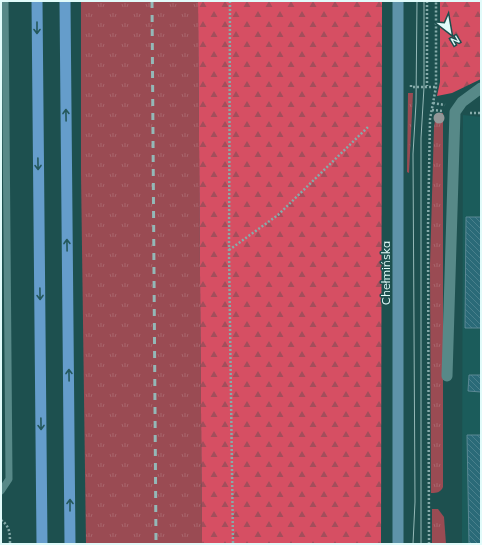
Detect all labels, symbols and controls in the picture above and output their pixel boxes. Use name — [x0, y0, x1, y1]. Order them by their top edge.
north arrow — [430, 12, 470, 52]
one-way arrow — [33, 21, 41, 34]
text: N — [448, 32, 462, 49]
one-way arrow — [62, 109, 70, 122]
one-way arrow — [34, 157, 42, 170]
one-way arrow — [63, 239, 71, 252]
street label: Chełmińska — [378, 241, 393, 305]
one-way arrow — [36, 287, 44, 300]
one-way arrow — [65, 369, 73, 382]
one-way arrow — [37, 417, 45, 430]
one-way arrow — [66, 499, 74, 512]

